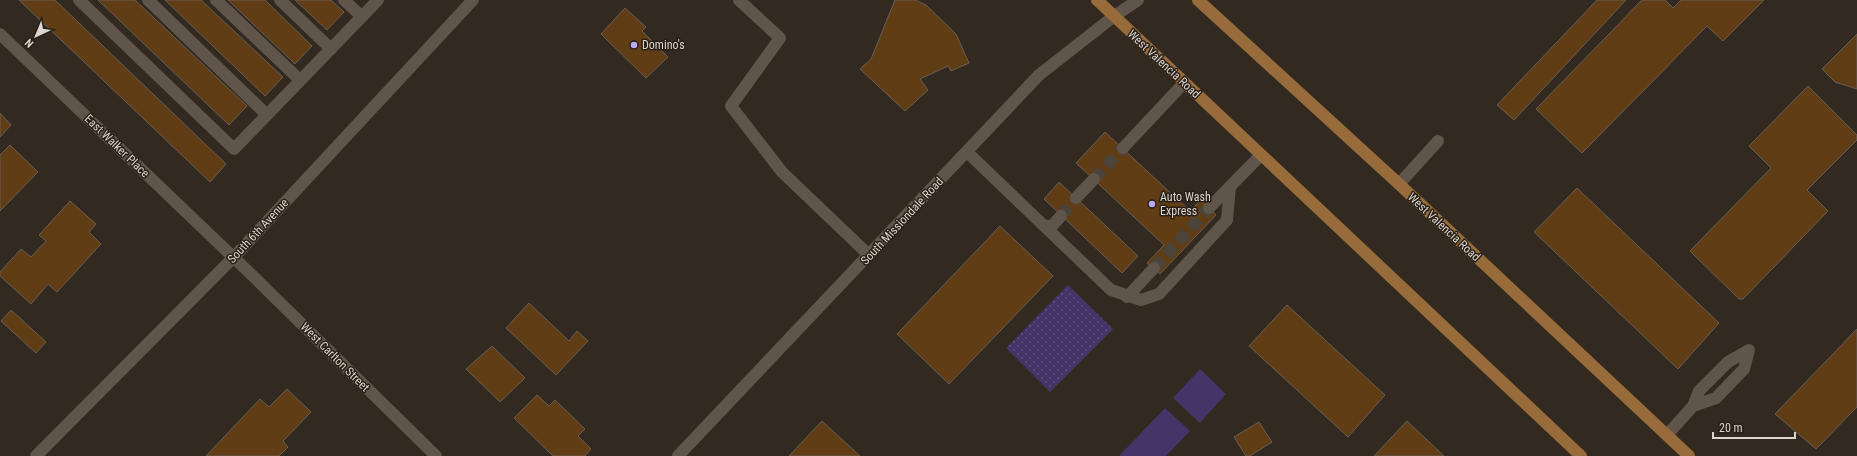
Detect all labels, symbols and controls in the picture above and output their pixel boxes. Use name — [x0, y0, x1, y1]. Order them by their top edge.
north arrow — [16, 16, 56, 56]
street label: West Valencia Road — [1125, 27, 1203, 101]
text: N — [22, 36, 36, 50]
place label: Domino's — [642, 38, 685, 52]
marker: Domino's — [629, 40, 639, 50]
street label: East Walker Place — [82, 112, 153, 181]
street label: South Missiondale Road — [858, 174, 946, 268]
place label: Auto Wash Express — [1160, 190, 1211, 218]
street label: West Valencia Road — [1405, 190, 1483, 264]
street label: South 6th Avenue — [225, 196, 292, 266]
marker: Auto Wash Express — [1147, 199, 1157, 209]
street label: West Carlton Street — [298, 320, 373, 395]
scale bar — [1713, 414, 1795, 440]
text: 20 m — [1719, 421, 1743, 435]

